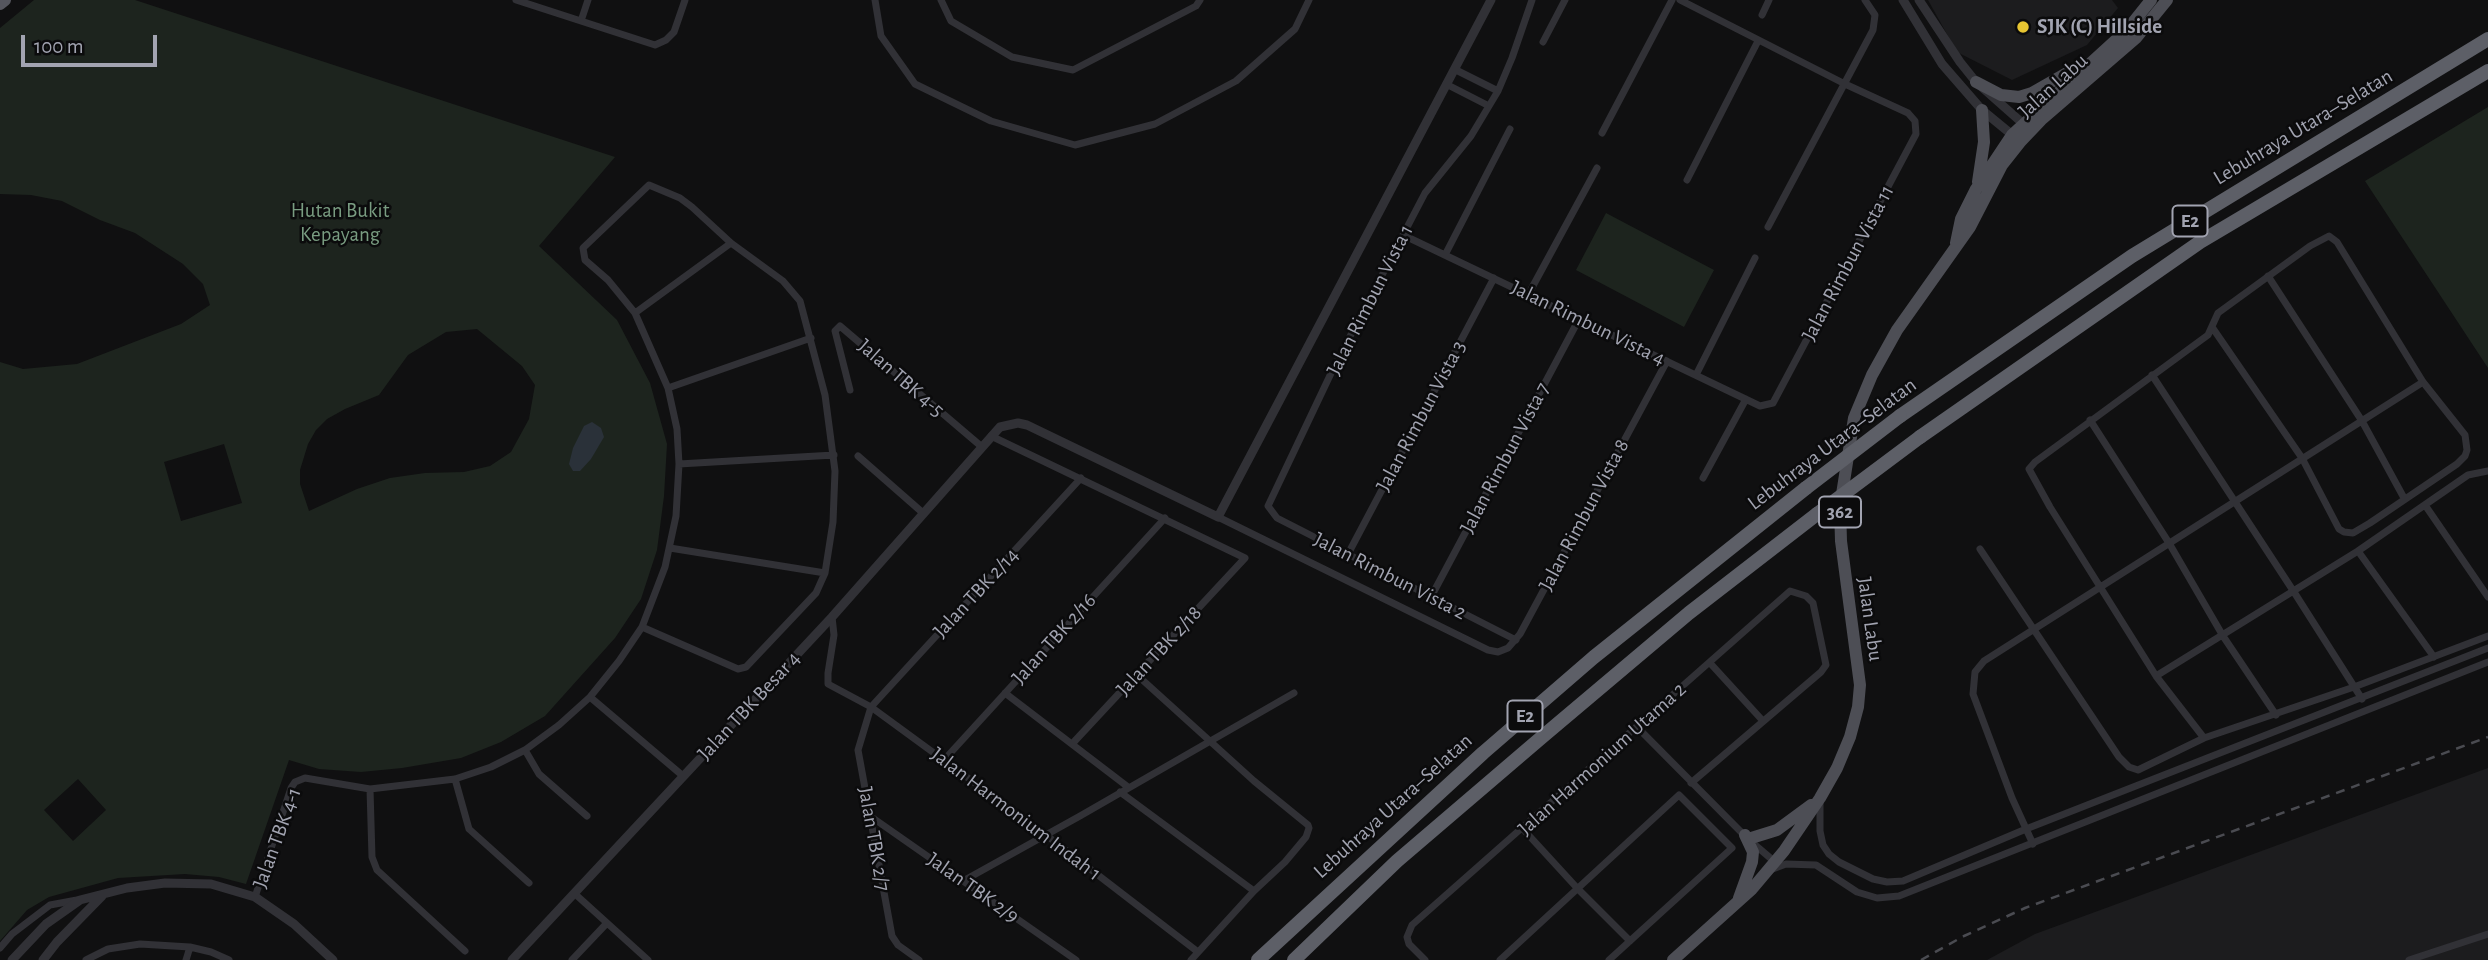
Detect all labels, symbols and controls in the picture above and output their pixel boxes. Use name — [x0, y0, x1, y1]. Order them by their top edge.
place label: SJK (C) Hillside — [2037, 14, 2162, 40]
marker: SJK (C) Hillside — [2015, 19, 2031, 35]
scale bar — [24, 21, 161, 65]
text: 100 m — [34, 36, 84, 57]
street label: Jalan Labu — [2013, 48, 2093, 124]
street label: Lebuhraya Utara–Selatan — [2209, 63, 2397, 191]
street label: Jalan Rimbun Vista 11 — [1796, 181, 1900, 345]
park label: Hutan Bukit Kepayang — [291, 198, 389, 248]
road number: E2 — [2172, 206, 2208, 236]
street label: Jalan Rimbun Vista 1 — [1321, 220, 1419, 380]
street label: Jalan Rimbun Vista 4 — [1507, 275, 1669, 371]
street label: Jalan TBK 4-5 — [853, 334, 949, 422]
street label: Jalan Rimbun Vista 3 — [1371, 336, 1471, 496]
street label: Lebuhraya Utara–Selatan — [1743, 372, 1921, 516]
street label: Jalan Rimbun Vista 7 — [1455, 378, 1555, 538]
street label: Jalan Rimbun Vista 8 — [1533, 435, 1635, 595]
road number: 362 — [1819, 496, 1861, 527]
street label: Jalan Rimbun Vista 2 — [1309, 527, 1471, 625]
street label: Jalan TBK 2/14 — [928, 543, 1024, 643]
street label: Jalan Labu — [1852, 575, 1888, 663]
street label: Jalan TBK 2/16 — [1007, 588, 1101, 690]
street label: Jalan TBK 2/18 — [1111, 601, 1207, 701]
street label: Jalan TBK Besar 4 — [692, 646, 806, 766]
street label: Jalan Harmonium Utama 2 — [1513, 677, 1691, 841]
road number: E2 — [1508, 701, 1542, 732]
street label: Lebuhraya Utara–Selatan — [1308, 728, 1478, 884]
street label: Jalan Harmonium Indah 1 — [926, 742, 1106, 886]
street label: Jalan TBK 4-1 — [247, 784, 307, 892]
street label: Jalan TBK 2/7 — [852, 785, 896, 893]
street label: Jalan TBK 2/9 — [922, 847, 1024, 929]

